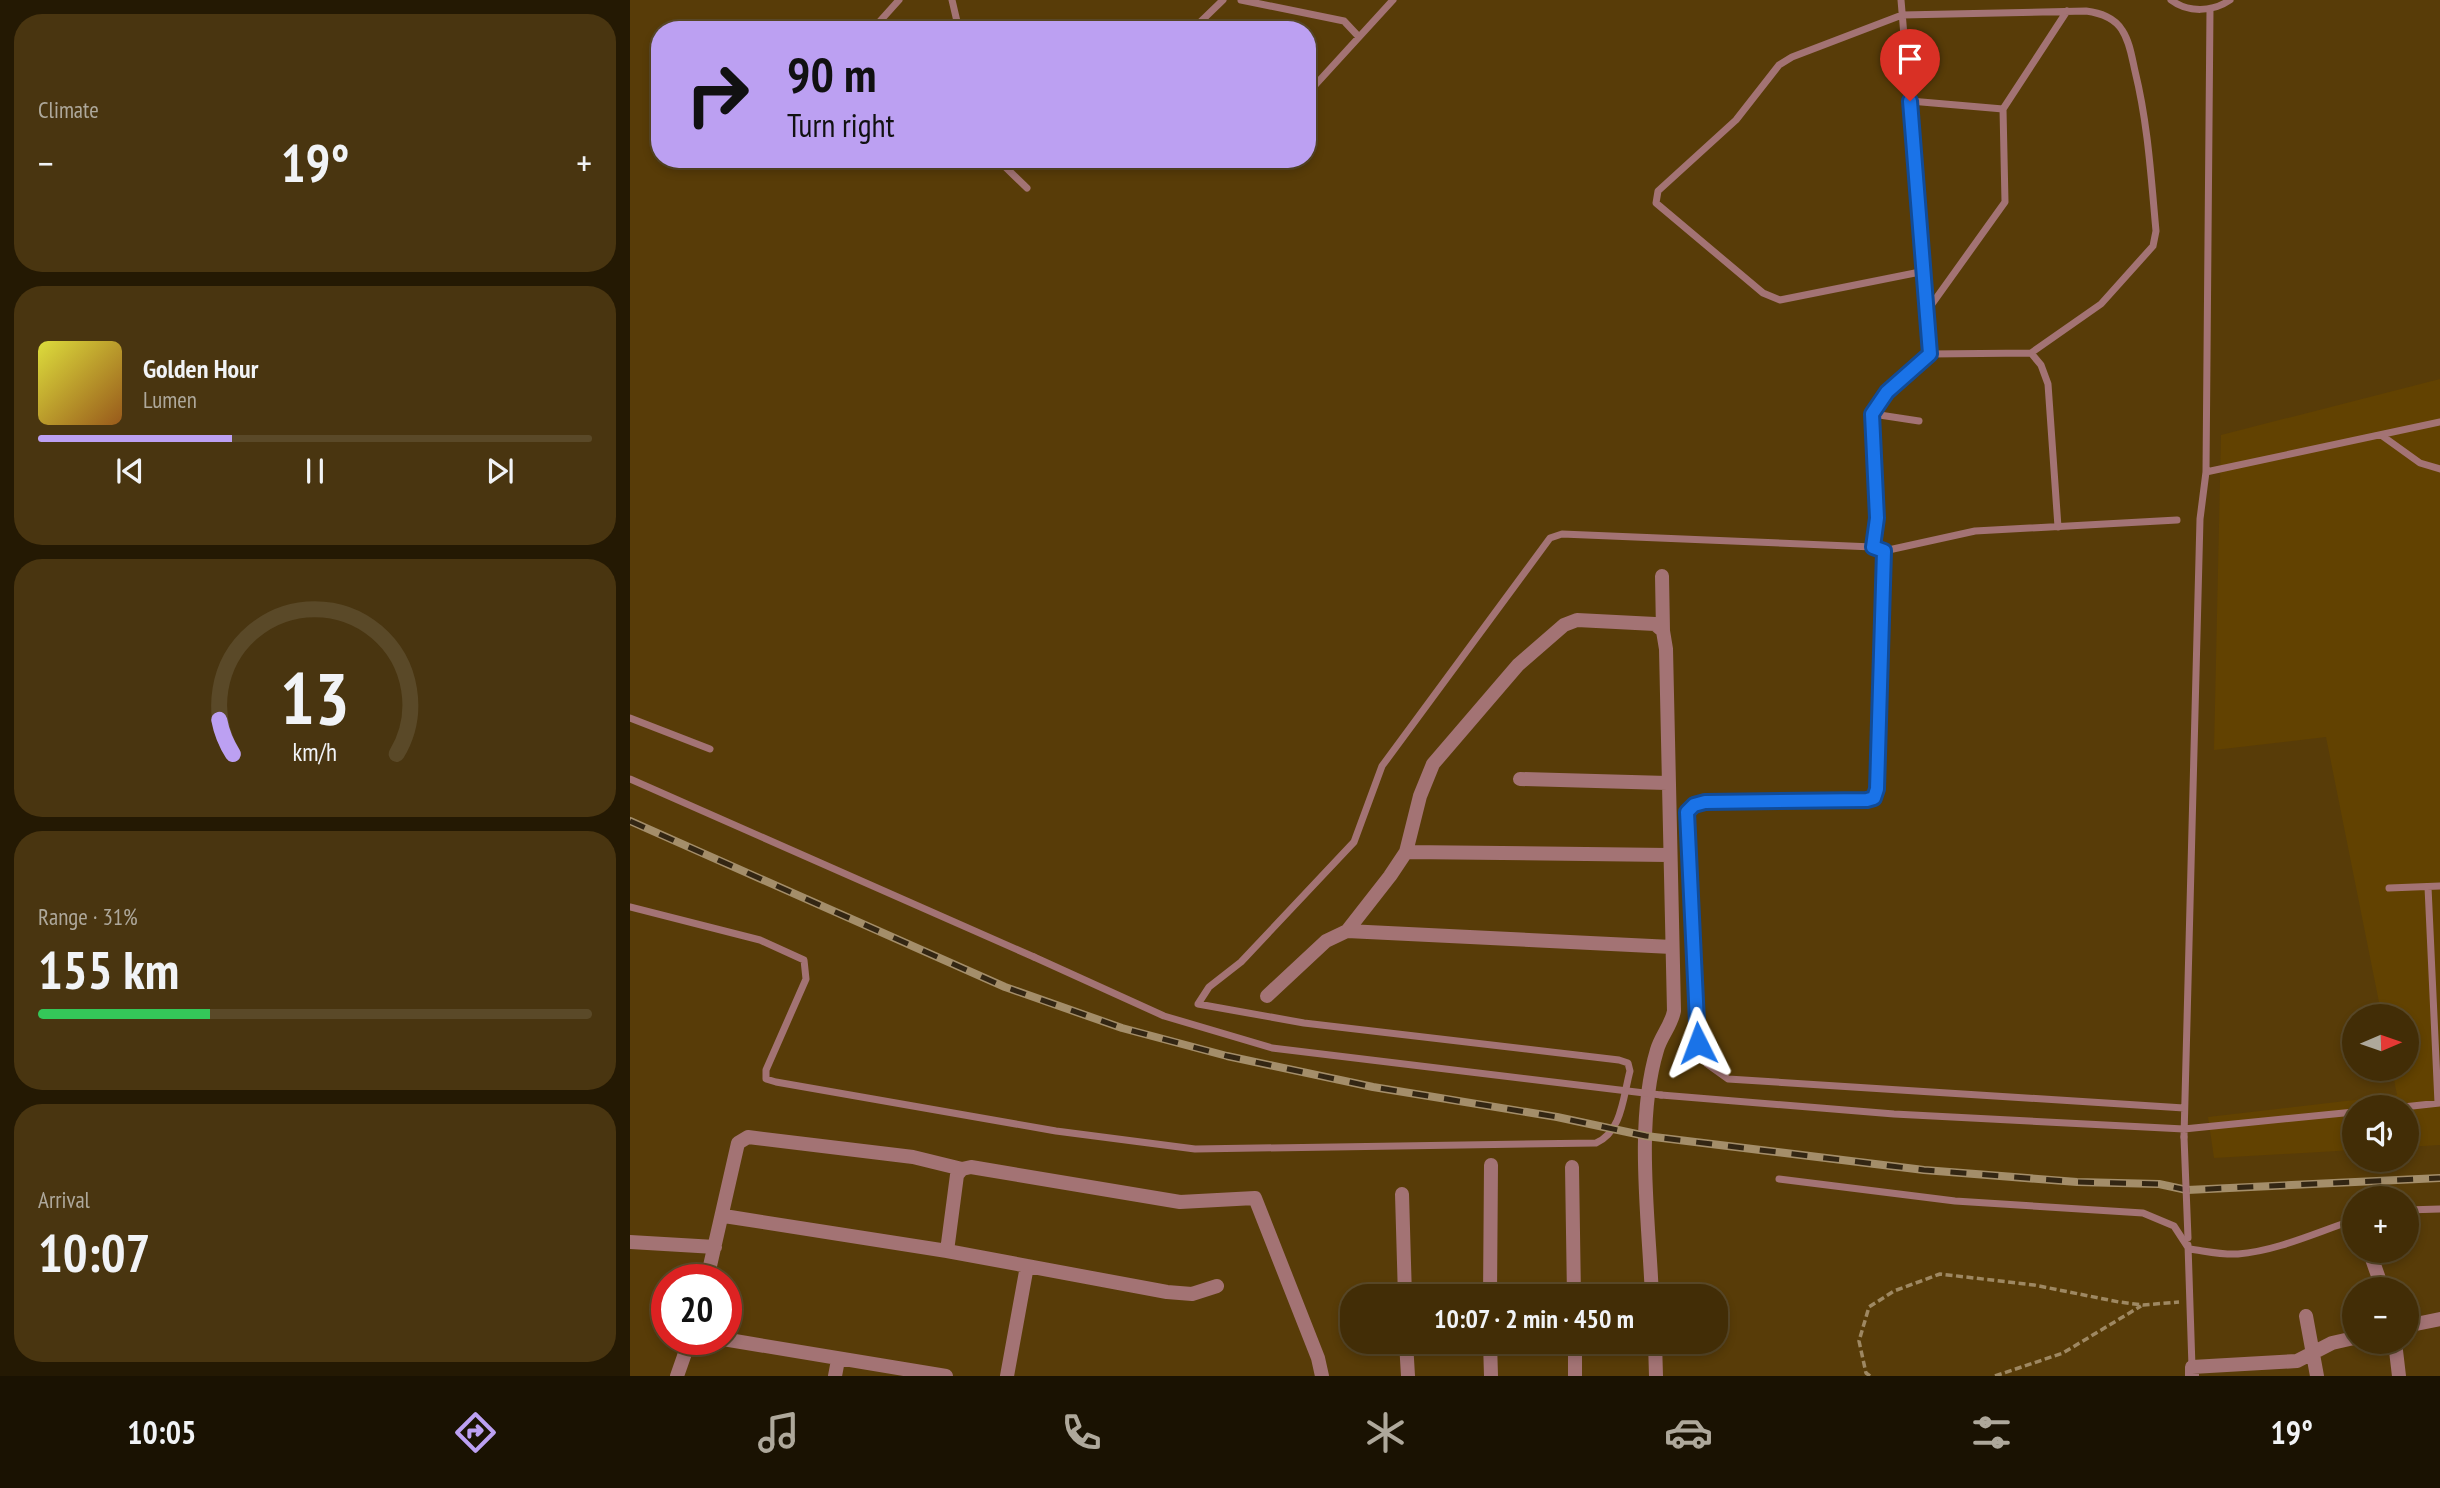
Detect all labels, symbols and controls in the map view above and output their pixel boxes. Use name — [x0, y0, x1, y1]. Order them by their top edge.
pin — [1880, 29, 1940, 101]
icon: arrive — [1891, 40, 1929, 78]
text: 90 m — [787, 42, 876, 106]
icon: right — [672, 49, 763, 140]
text: Climate — [38, 95, 99, 124]
text: Turn right — [787, 104, 895, 146]
text: 19° — [281, 129, 349, 196]
text: − — [38, 138, 54, 187]
text: + — [576, 138, 592, 187]
text: Golden Hour — [143, 352, 258, 385]
text: Lumen — [143, 385, 197, 414]
icon: previous — [111, 452, 149, 490]
icon: pause — [296, 452, 334, 490]
icon: next — [481, 452, 519, 490]
text: 13 — [280, 650, 350, 744]
text: km/h — [293, 736, 337, 768]
text: Range · 31% — [38, 902, 138, 931]
text: 155 km — [38, 936, 179, 1003]
north arrow — [2342, 1004, 2418, 1082]
map controls — [2342, 1004, 2419, 1354]
position arrow — [1661, 1006, 1735, 1080]
button: sound — [2342, 1095, 2419, 1172]
text: Arrival — [38, 1185, 90, 1214]
button: + — [2342, 1186, 2419, 1263]
text: 10:07 — [38, 1219, 150, 1286]
speed limit sign: 20 — [651, 1264, 742, 1355]
button: − — [2342, 1277, 2419, 1354]
text: 10:07 · 2 min · 450 m — [1434, 1302, 1634, 1335]
icon: directions — [451, 1408, 500, 1457]
icon: music — [754, 1408, 803, 1457]
icon: phone — [1057, 1408, 1106, 1457]
icon: climate — [1361, 1408, 1410, 1457]
icon: car — [1664, 1408, 1713, 1457]
icon: filters — [1967, 1408, 2016, 1457]
text: 10:05 — [127, 1411, 196, 1453]
text: 19° — [2271, 1411, 2313, 1453]

